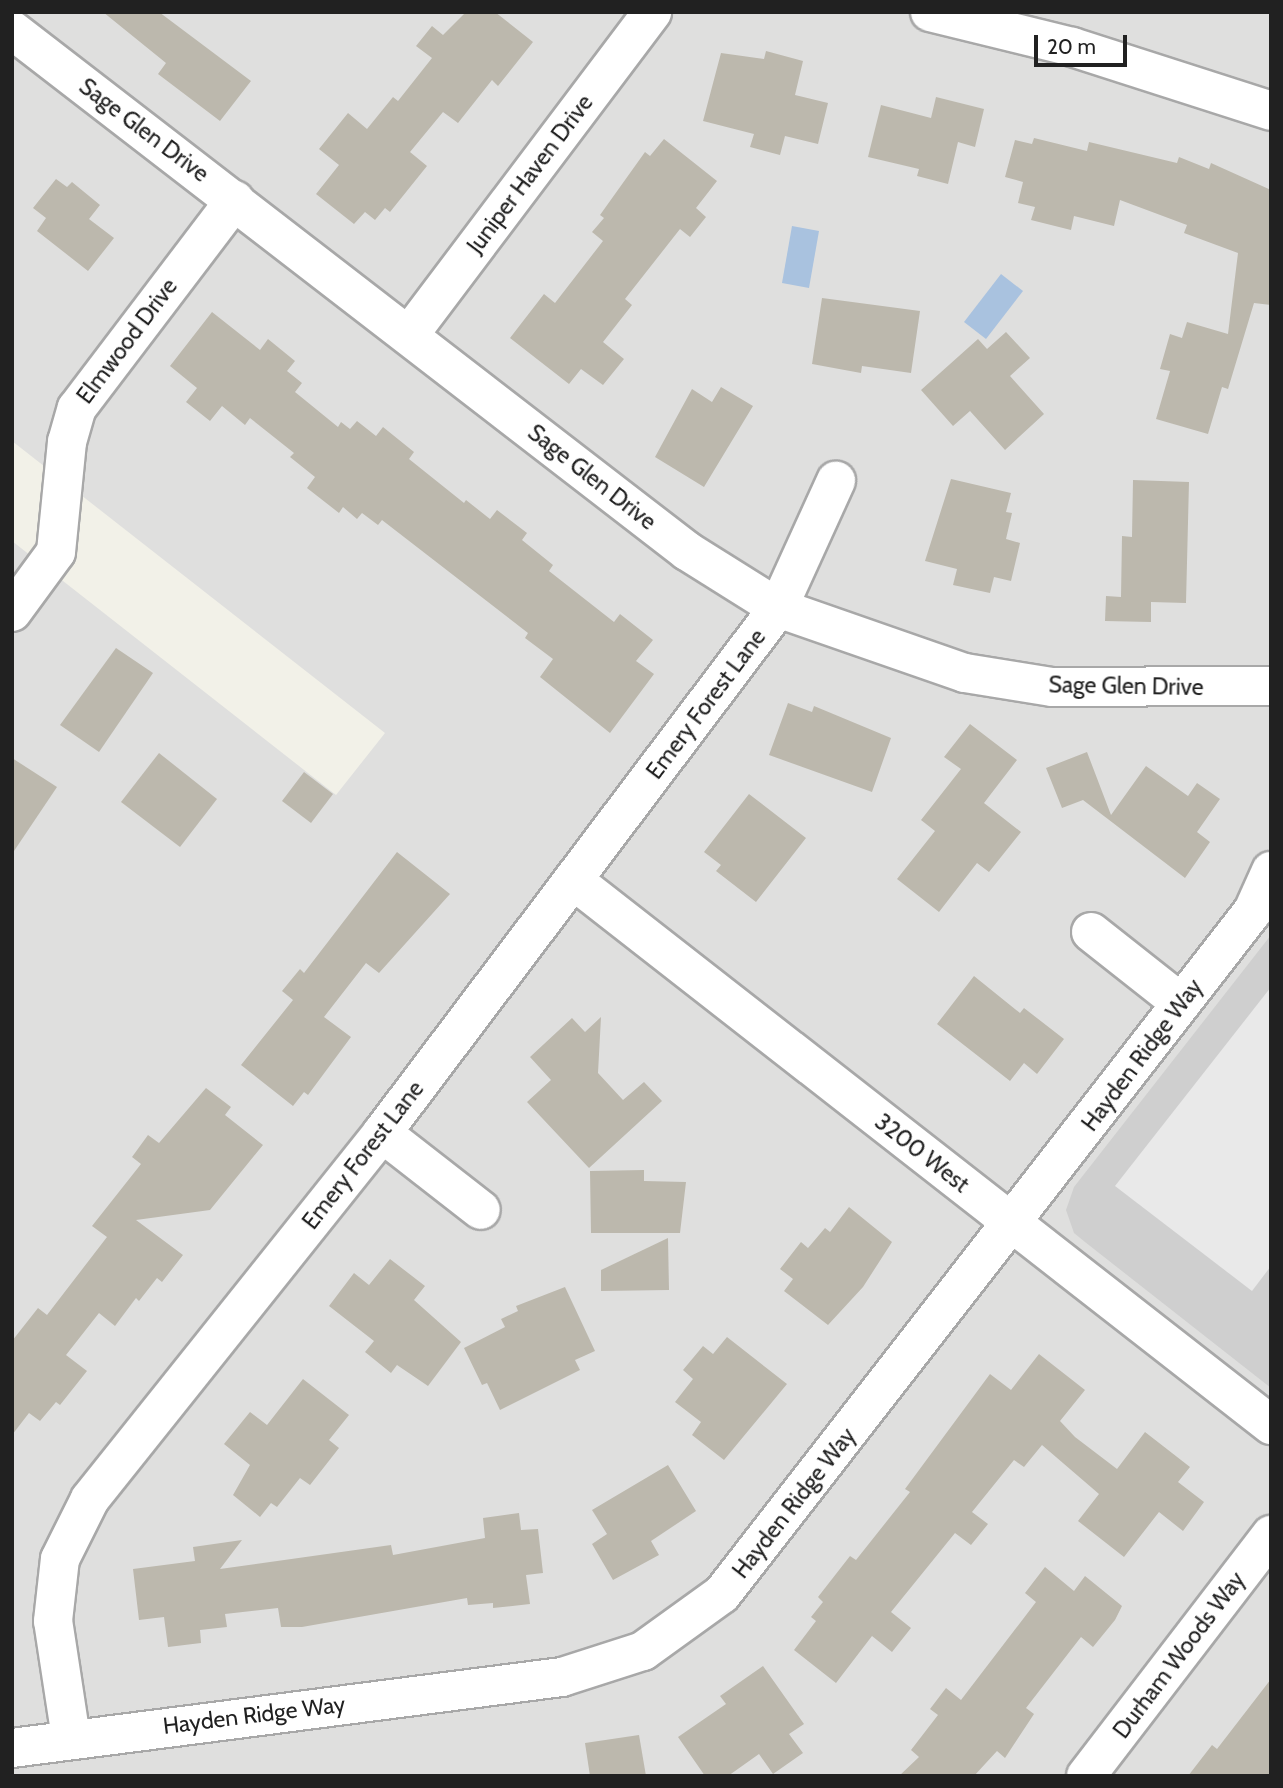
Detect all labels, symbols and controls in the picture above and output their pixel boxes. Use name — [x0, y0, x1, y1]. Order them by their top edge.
scale bar — [1038, 21, 1131, 65]
text: 20 m — [1047, 34, 1096, 59]
street label: Sage Glen Drive — [74, 72, 214, 188]
street label: Juniper Haven Drive — [461, 89, 599, 259]
street label: Elmwood Drive — [71, 273, 183, 409]
street label: Sage Glen Drive — [522, 418, 662, 536]
street label: Emery Forest Lane — [641, 624, 771, 784]
street label: Sage Glen Drive — [1048, 671, 1204, 701]
street label: Hayden Ridge Way — [1076, 973, 1208, 1137]
street label: Emery Forest Lane — [297, 1075, 429, 1235]
street label: 3200 West — [869, 1108, 975, 1198]
street label: Hayden Ridge Way — [727, 1422, 861, 1584]
street label: Durham Woods Way — [1107, 1566, 1251, 1744]
street label: Hayden Ridge Way — [161, 1690, 347, 1740]

